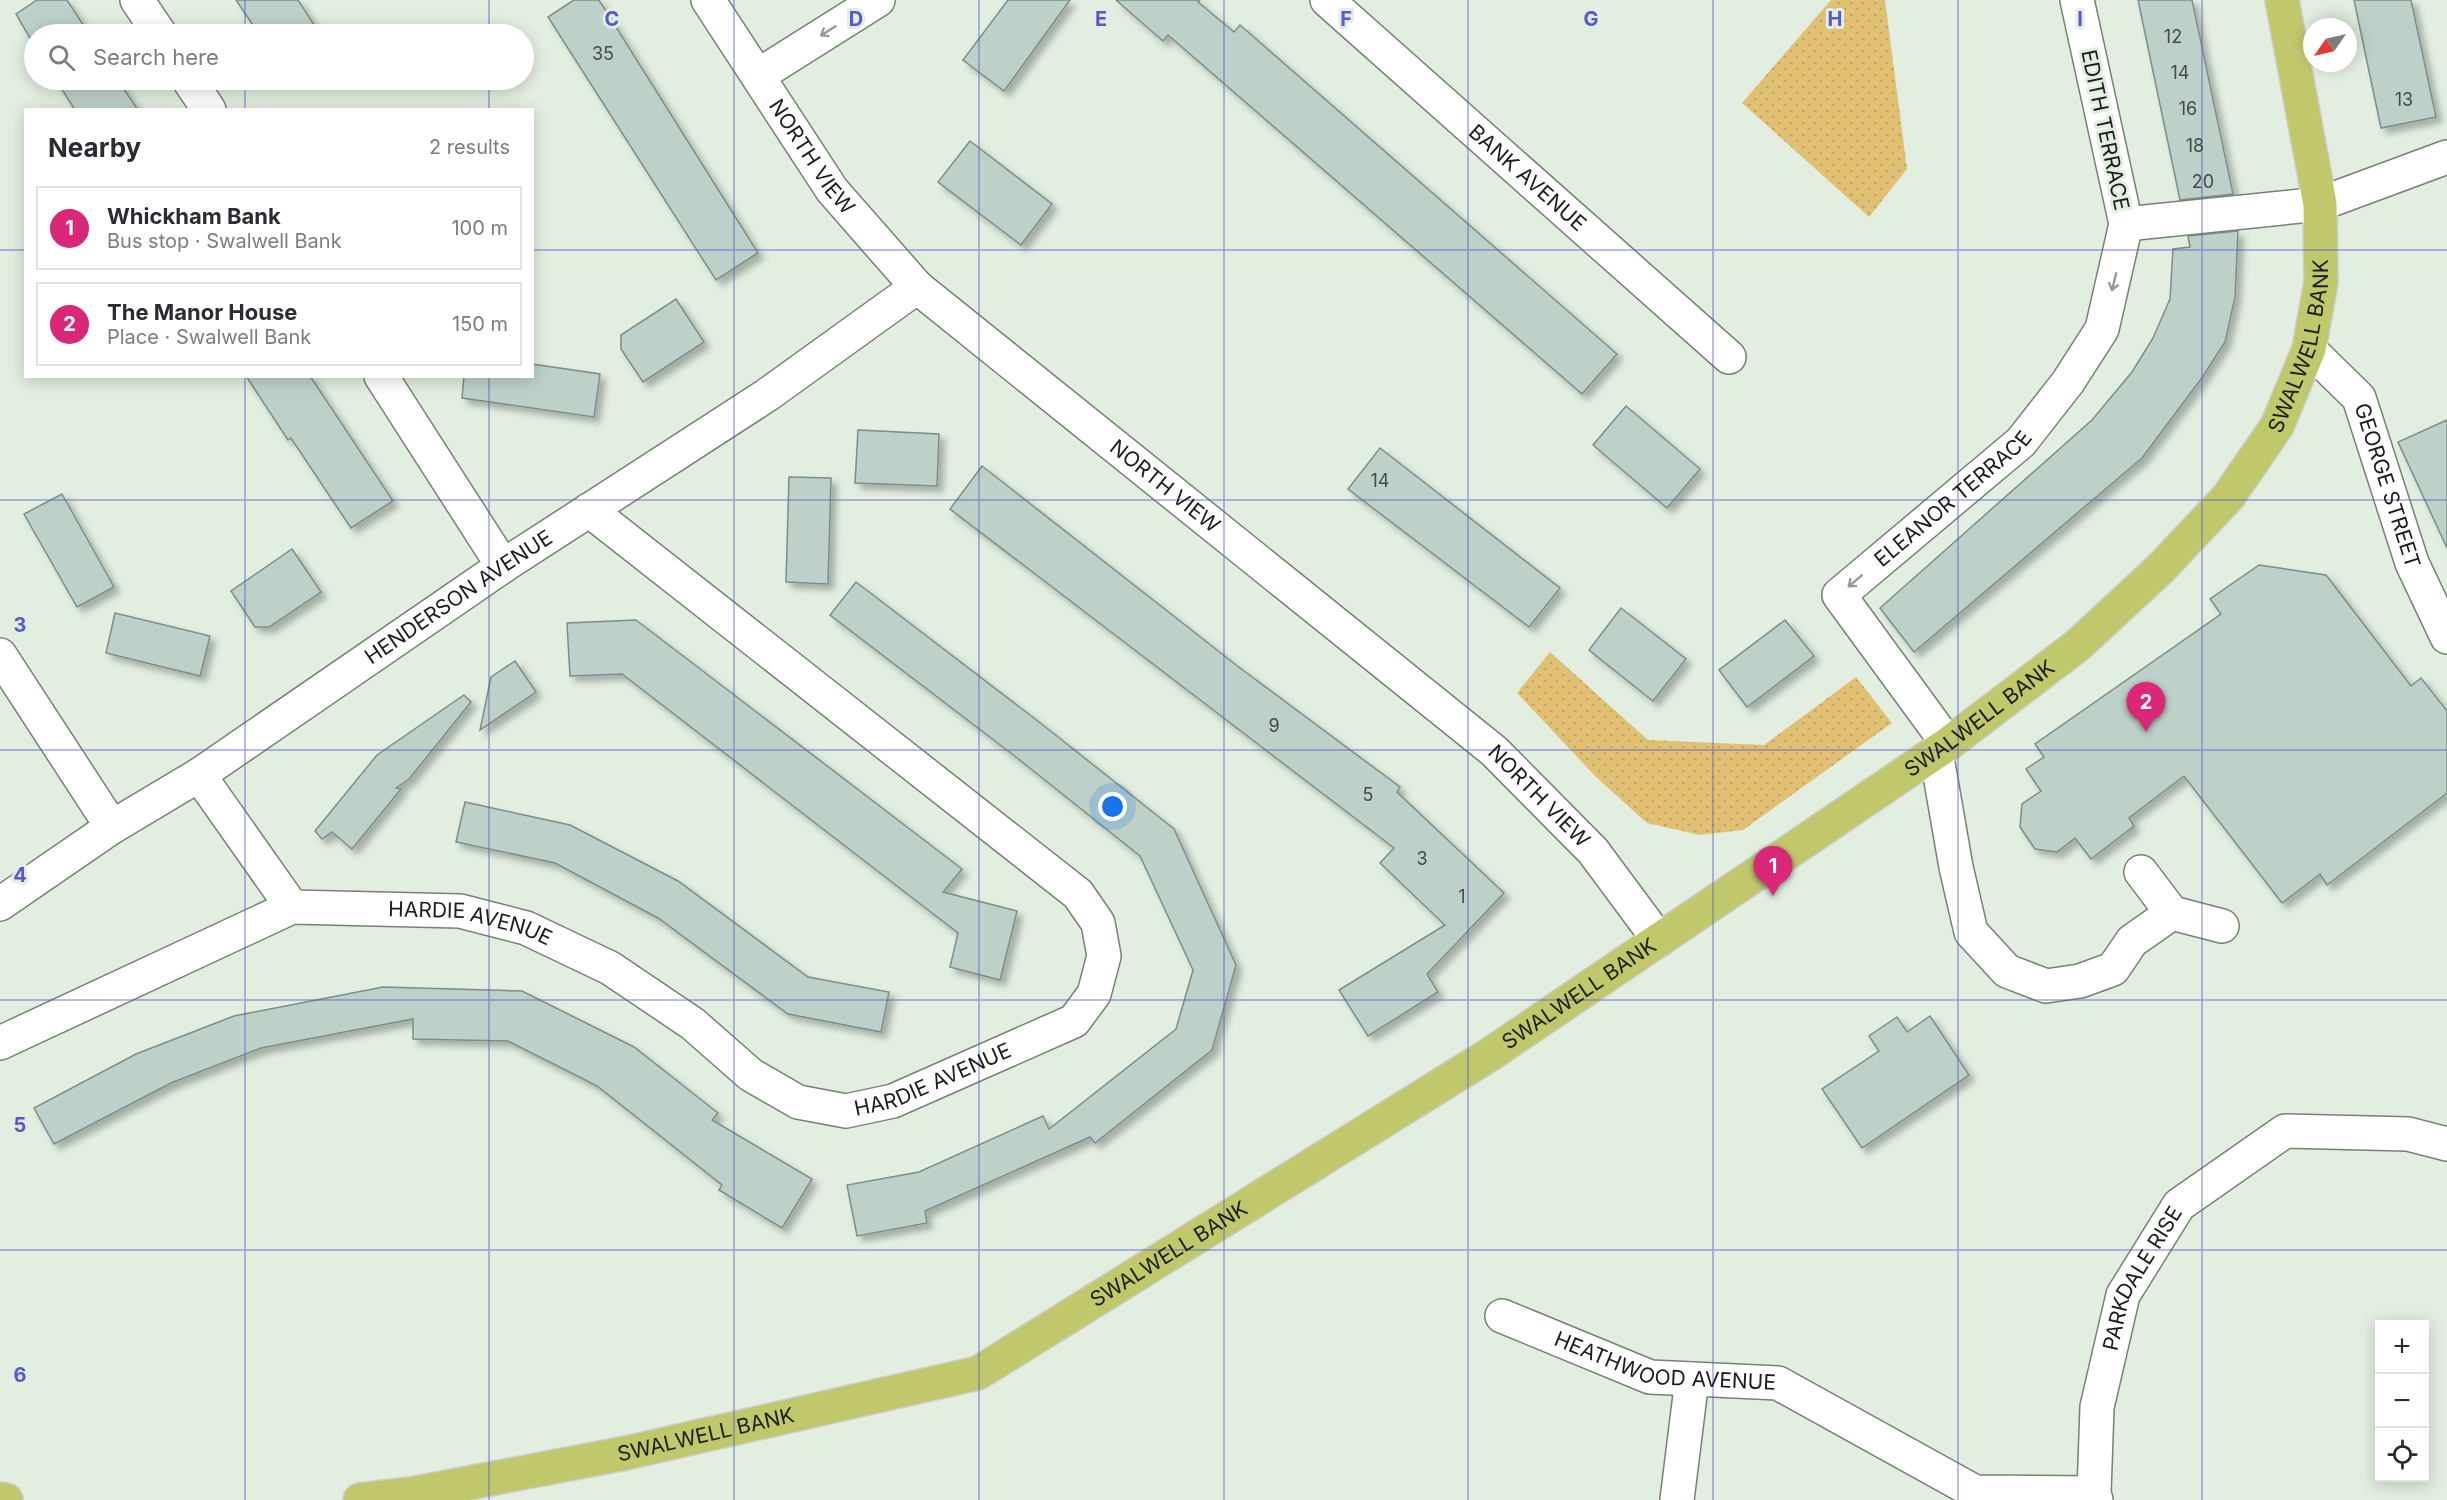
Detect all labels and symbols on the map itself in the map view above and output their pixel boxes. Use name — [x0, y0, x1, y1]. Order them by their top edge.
text: C — [605, 7, 619, 31]
text: D — [849, 7, 863, 31]
text: E — [1095, 7, 1107, 31]
text: F — [1340, 7, 1352, 31]
text: G — [1583, 7, 1599, 31]
text: H — [1828, 7, 1842, 31]
text: I — [2077, 7, 2083, 31]
north arrow — [2303, 18, 2357, 72]
one-way arrow — [820, 25, 837, 38]
house number: 12 — [2164, 26, 2182, 47]
house number: 35 — [592, 43, 614, 64]
street label: EDITH TERRACE — [2076, 47, 2135, 212]
house number: 14 — [2171, 62, 2189, 83]
house number: 13 — [2395, 89, 2413, 110]
street label: NORTH VIEW — [764, 94, 860, 219]
house number: 16 — [2179, 98, 2197, 119]
street label: BANK AVENUE — [1464, 119, 1591, 236]
house number: 18 — [2186, 135, 2204, 156]
house number: 20 — [2192, 171, 2214, 192]
street label: SWALWELL BANK — [2263, 259, 2333, 436]
one-way arrow — [2108, 272, 2120, 291]
street label: GEORGE STREET — [2349, 400, 2426, 571]
street label: ELEANOR TERRACE — [1869, 426, 2037, 572]
street label: NORTH VIEW — [1105, 434, 1225, 538]
house number: 14 — [1371, 470, 1389, 491]
street label: HENDERSON AVENUE — [360, 524, 557, 669]
one-way arrow — [1847, 575, 1863, 588]
text: 3 — [14, 613, 26, 637]
street label: SWALWELL BANK — [1899, 654, 2059, 782]
pin: 2 — [2126, 682, 2166, 732]
house number: 9 — [1268, 715, 1280, 736]
street label: NORTH VIEW — [1483, 740, 1595, 853]
house number: 5 — [1363, 784, 1373, 805]
your location — [1098, 792, 1127, 821]
pin: 1 — [1754, 846, 1792, 896]
house number: 3 — [1416, 848, 1428, 869]
text: 4 — [13, 863, 27, 887]
house number: 1 — [1458, 886, 1466, 907]
street label: HARDIE AVENUE — [388, 896, 556, 951]
street label: SWALWELL BANK — [1497, 932, 1661, 1054]
street label: HARDIE AVENUE — [852, 1037, 1015, 1121]
text: 5 — [14, 1113, 26, 1137]
street label: SWALWELL BANK — [1085, 1195, 1252, 1312]
street label: PARKDALE RISE — [2098, 1202, 2187, 1353]
street label: HEATHWOOD AVENUE — [1551, 1326, 1777, 1395]
text: 6 — [14, 1363, 27, 1387]
street label: SWALWELL BANK — [615, 1402, 796, 1466]

